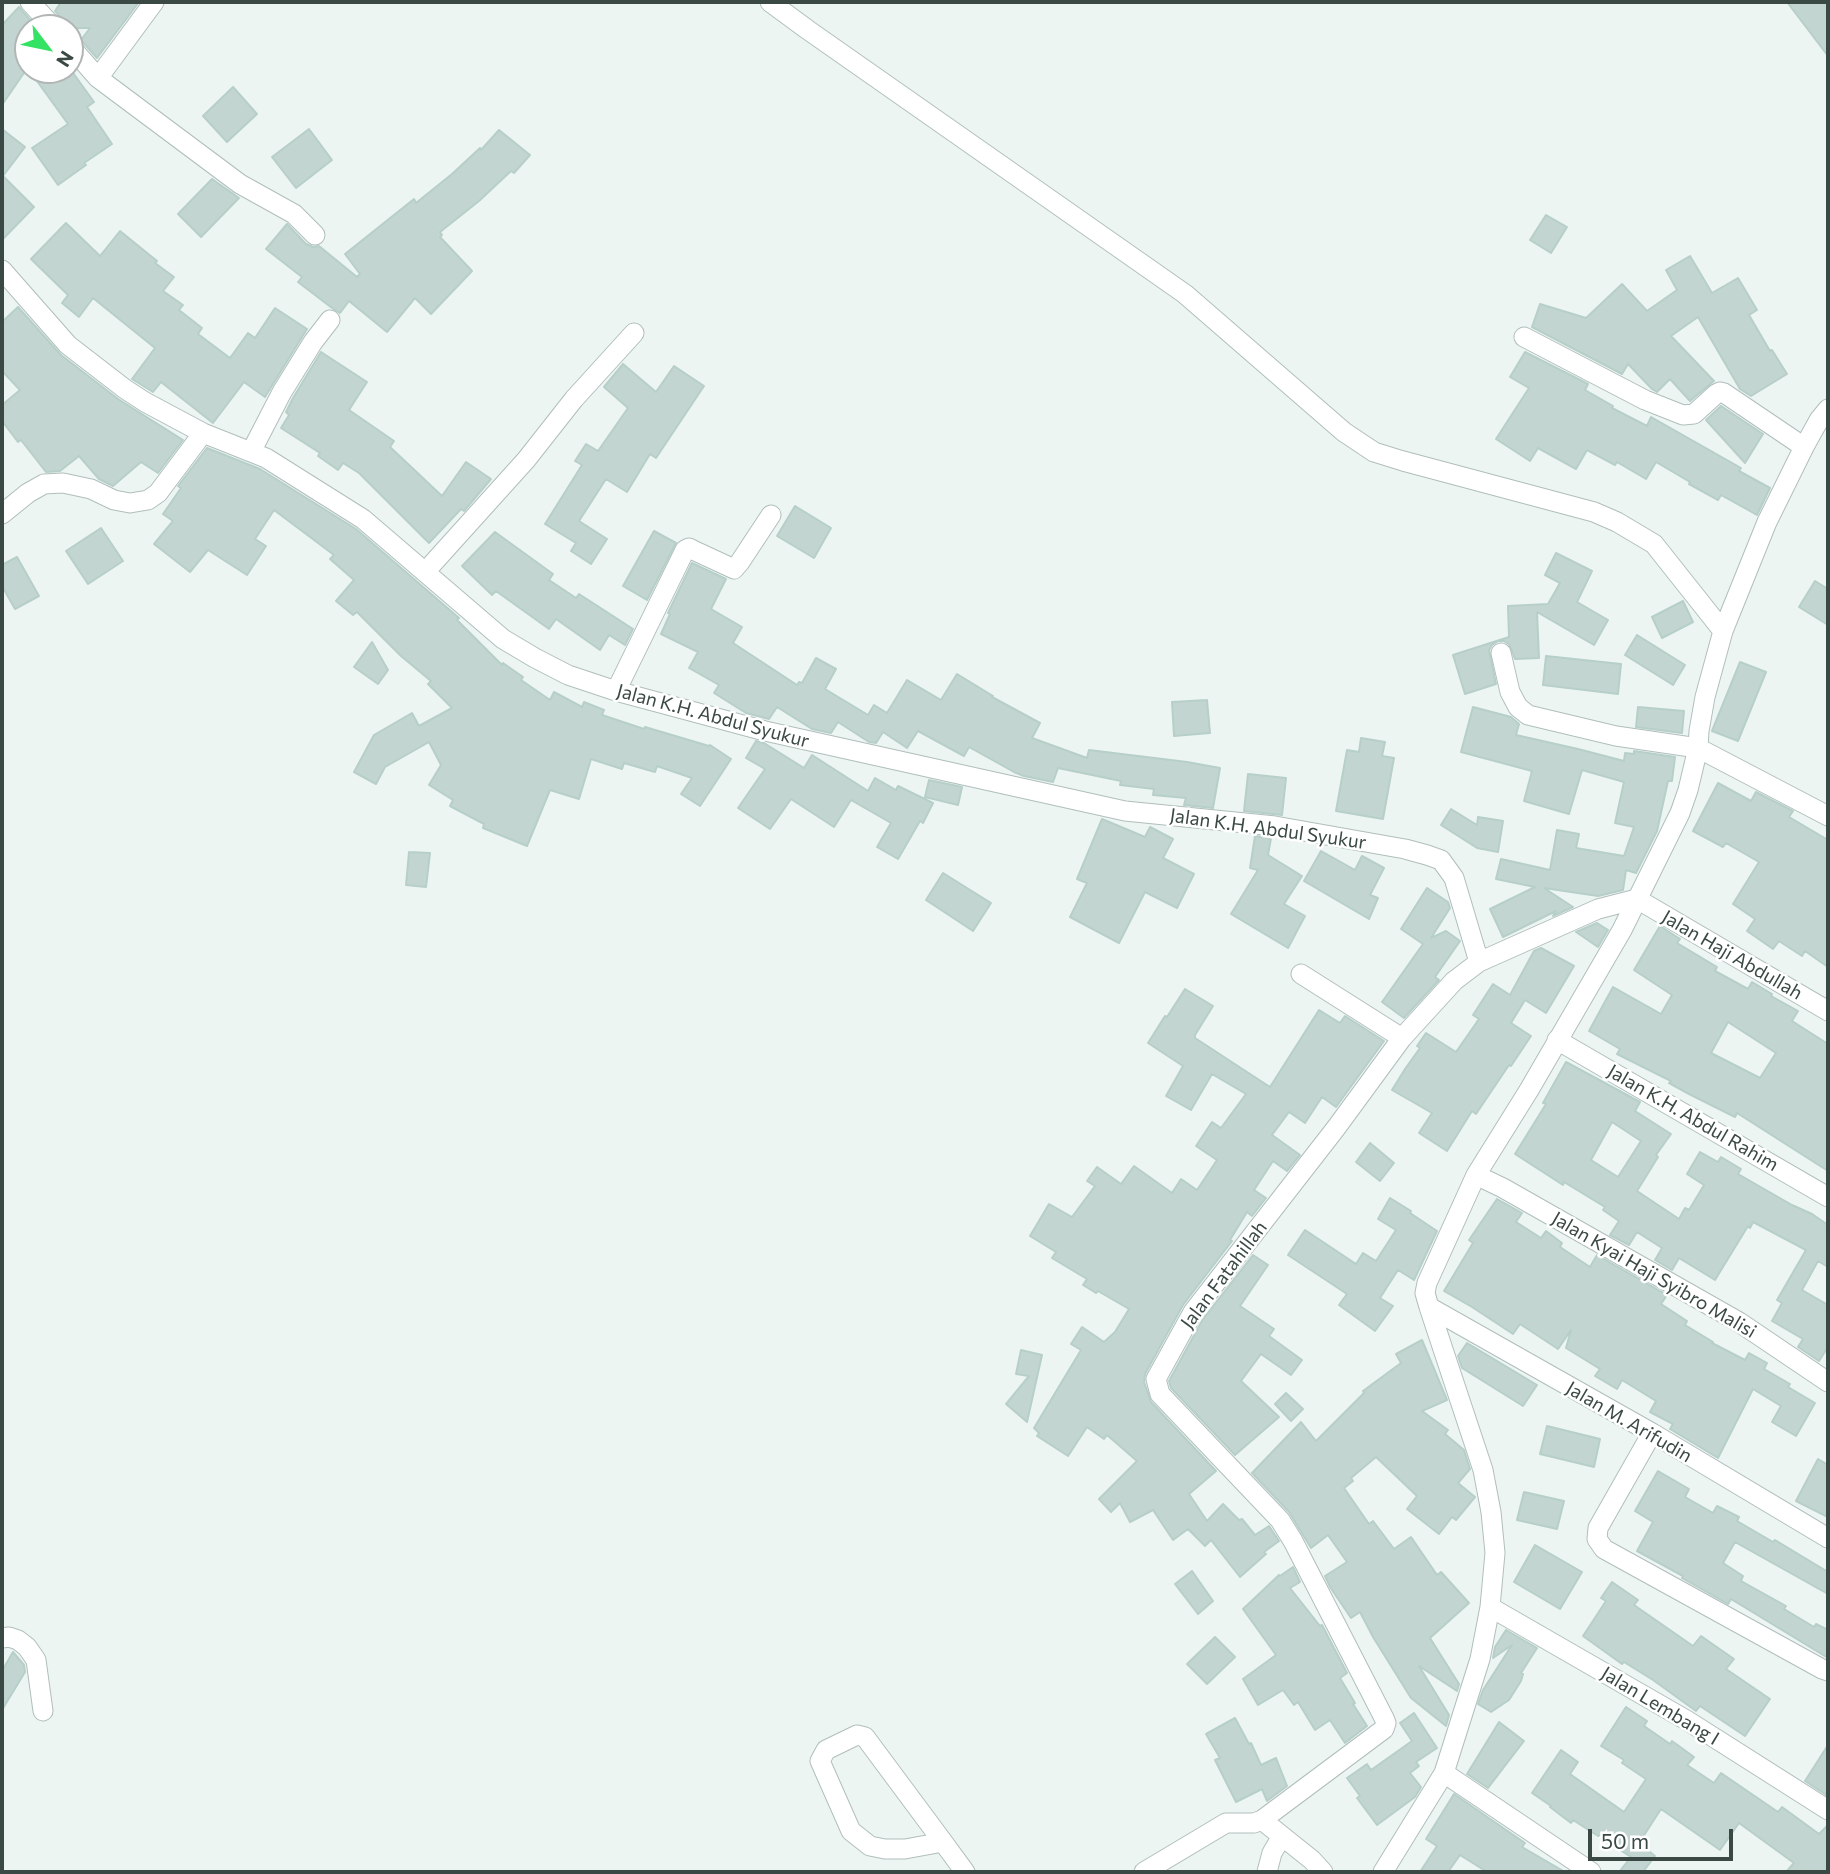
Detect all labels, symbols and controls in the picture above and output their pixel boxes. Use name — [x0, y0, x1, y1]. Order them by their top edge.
north arrow — [14, 14, 84, 84]
text: N — [52, 47, 79, 71]
street label: Jalan K.H. Abdul Syukur — [614, 679, 812, 753]
street label: Jalan K.H. Abdul Syukur — [1168, 804, 1368, 854]
street label: Jalan Haji Abdullah — [1658, 905, 1806, 1005]
street label: Jalan K.H. Abdul Rahim — [1603, 1060, 1783, 1176]
street label: Jalan Kyai Haji Syibro Malisi — [1548, 1207, 1760, 1343]
street label: Jalan Fatahillah — [1176, 1217, 1272, 1333]
street label: Jalan M. Arifudin — [1562, 1377, 1696, 1467]
street label: Jalan Lembang I — [1597, 1662, 1723, 1750]
scale bar — [1592, 1814, 1737, 1858]
text: 50 m — [1601, 1828, 1649, 1853]

